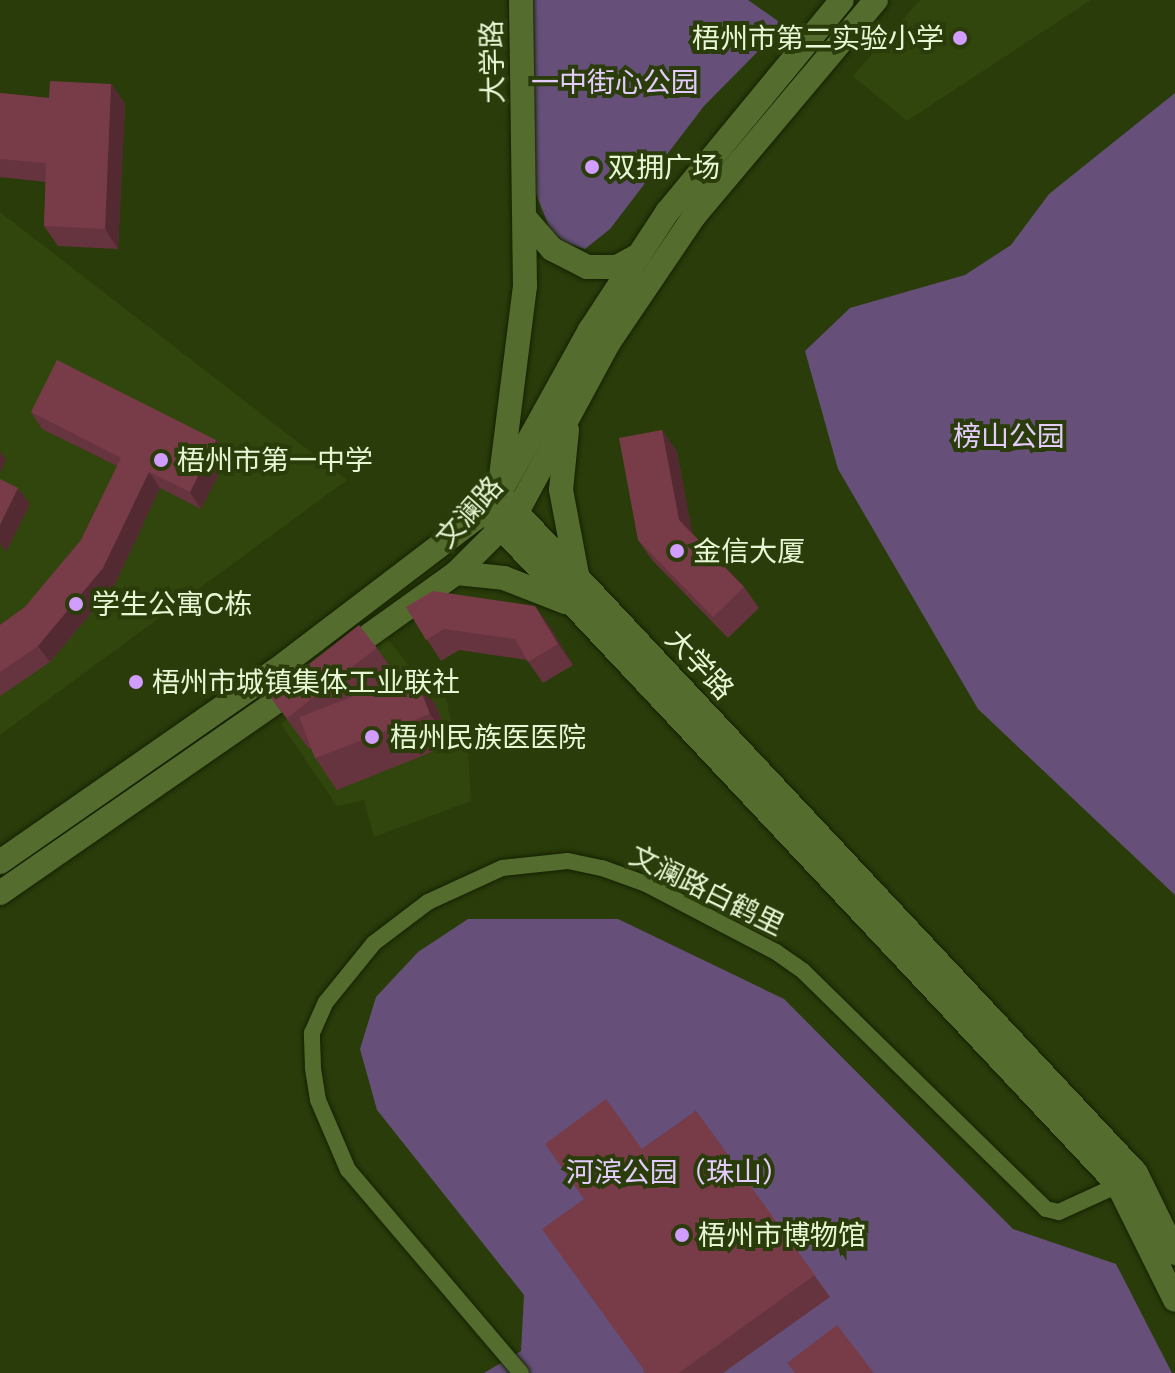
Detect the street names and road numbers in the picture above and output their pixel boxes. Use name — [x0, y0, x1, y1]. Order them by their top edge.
street label: 大学路 — [474, 20, 510, 104]
street label: 文澜路 — [428, 470, 510, 554]
street label: 大学路 — [659, 622, 741, 706]
street label: 文澜路白鹤里 — [624, 838, 790, 942]

